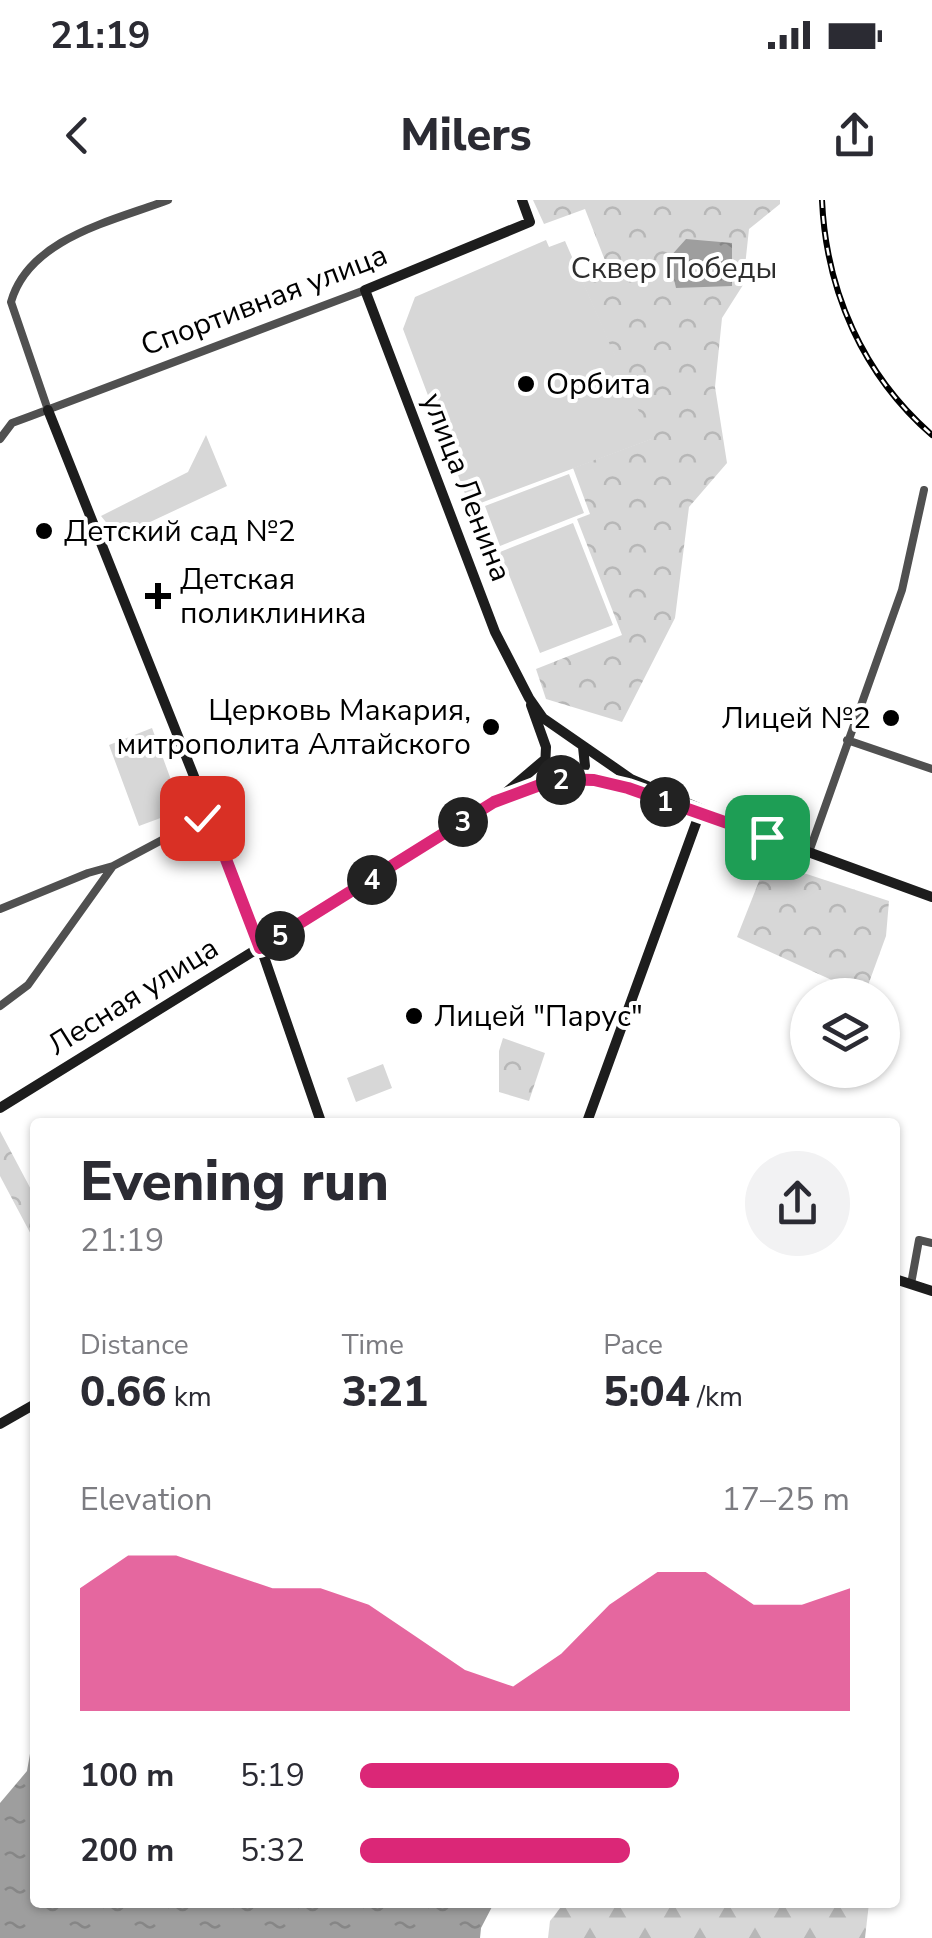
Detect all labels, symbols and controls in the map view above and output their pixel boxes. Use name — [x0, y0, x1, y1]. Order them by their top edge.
text: 21:19 — [50, 10, 151, 61]
text: Milers — [400, 105, 532, 166]
icon: back — [50, 108, 105, 163]
icon: share — [827, 108, 882, 163]
street label: Спортивная улица — [135, 235, 393, 366]
park label: Сквер Победы — [571, 248, 777, 289]
place label: Орбита — [546, 364, 651, 405]
marker: Орбита — [515, 373, 537, 395]
street label: улица Ленина — [412, 387, 521, 587]
place label: Детский сад №2 — [64, 511, 296, 552]
marker: Детский сад №2 — [33, 520, 55, 542]
place label: Детская поликлиника — [180, 559, 367, 634]
marker: Детская поликлиника — [145, 583, 171, 609]
place label: Церковь Макария, митрополита Алтайского — [116, 690, 471, 765]
place label: Лицей №2 — [721, 698, 871, 739]
marker: Лицей №2 — [880, 707, 902, 729]
marker: Церковь Макария, митрополита Алтайского — [480, 716, 502, 738]
pin: 2 — [536, 755, 586, 805]
text: 2 — [553, 761, 569, 799]
pin — [160, 776, 245, 861]
pin: 1 — [640, 777, 690, 827]
text: 1 — [657, 783, 673, 821]
icon: check — [175, 791, 230, 846]
pin — [725, 795, 810, 880]
pin: 3 — [438, 797, 488, 847]
text: 3 — [455, 803, 471, 841]
icon: arrive — [740, 810, 795, 865]
pin: 4 — [347, 855, 397, 905]
text: 4 — [364, 861, 380, 899]
pin: 5 — [255, 911, 305, 961]
text: 5 — [272, 917, 288, 955]
street label: Лесная улица — [40, 928, 226, 1065]
map controls — [790, 978, 900, 1088]
button: layers — [790, 978, 900, 1088]
place label: Лицей "Парус" — [434, 996, 643, 1037]
marker: Лицей "Парус" — [403, 1005, 425, 1027]
text: Evening run — [80, 1144, 389, 1219]
button: share — [745, 1151, 850, 1256]
text: 21:19 — [80, 1219, 164, 1262]
text: Distance — [80, 1326, 189, 1364]
text: Time — [342, 1326, 404, 1364]
text: Pace — [603, 1326, 663, 1364]
text: 0.66 — [80, 1364, 167, 1421]
text: 3:21 — [342, 1364, 428, 1421]
text: 5:04 — [603, 1364, 690, 1421]
text: km — [167, 1378, 212, 1416]
text: /km — [690, 1378, 743, 1416]
text: Elevation — [80, 1478, 213, 1521]
text: 17–25 m — [722, 1478, 850, 1521]
text: 100 m — [80, 1754, 174, 1797]
text: 5:19 — [240, 1754, 305, 1797]
text: 200 m — [80, 1829, 174, 1872]
text: 5:32 — [240, 1829, 305, 1872]

